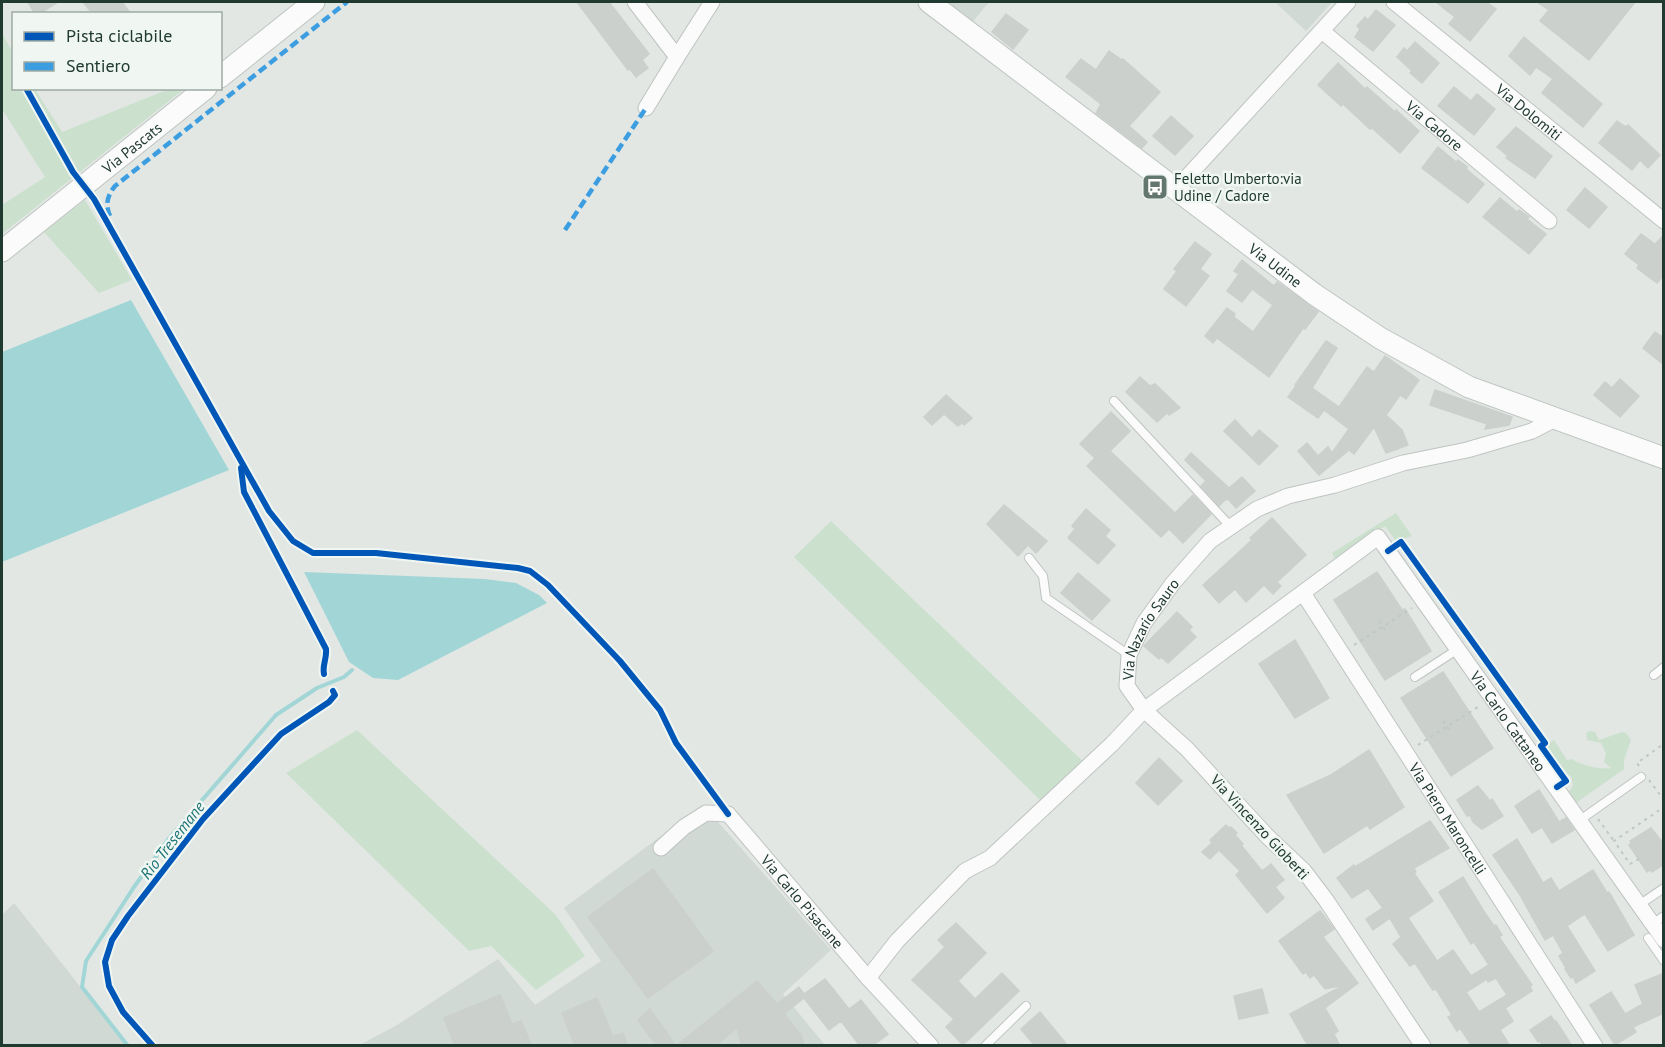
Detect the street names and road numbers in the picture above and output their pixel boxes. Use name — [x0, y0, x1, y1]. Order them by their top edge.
street label: Via Dolomiti — [1491, 79, 1566, 144]
street label: Via Cadore — [1402, 95, 1467, 155]
street label: Via Pascats — [97, 118, 165, 178]
street label: Via Udine — [1244, 238, 1306, 291]
street label: Via Nazario Sauro — [1118, 574, 1183, 682]
street label: Via Carlo Cattaneo — [1466, 666, 1551, 775]
street label: Via Piero Maroncelli — [1405, 758, 1491, 878]
street label: Via Vincenzo Gioberti — [1206, 770, 1314, 883]
street label: Via Carlo Pisacane — [756, 850, 848, 952]

